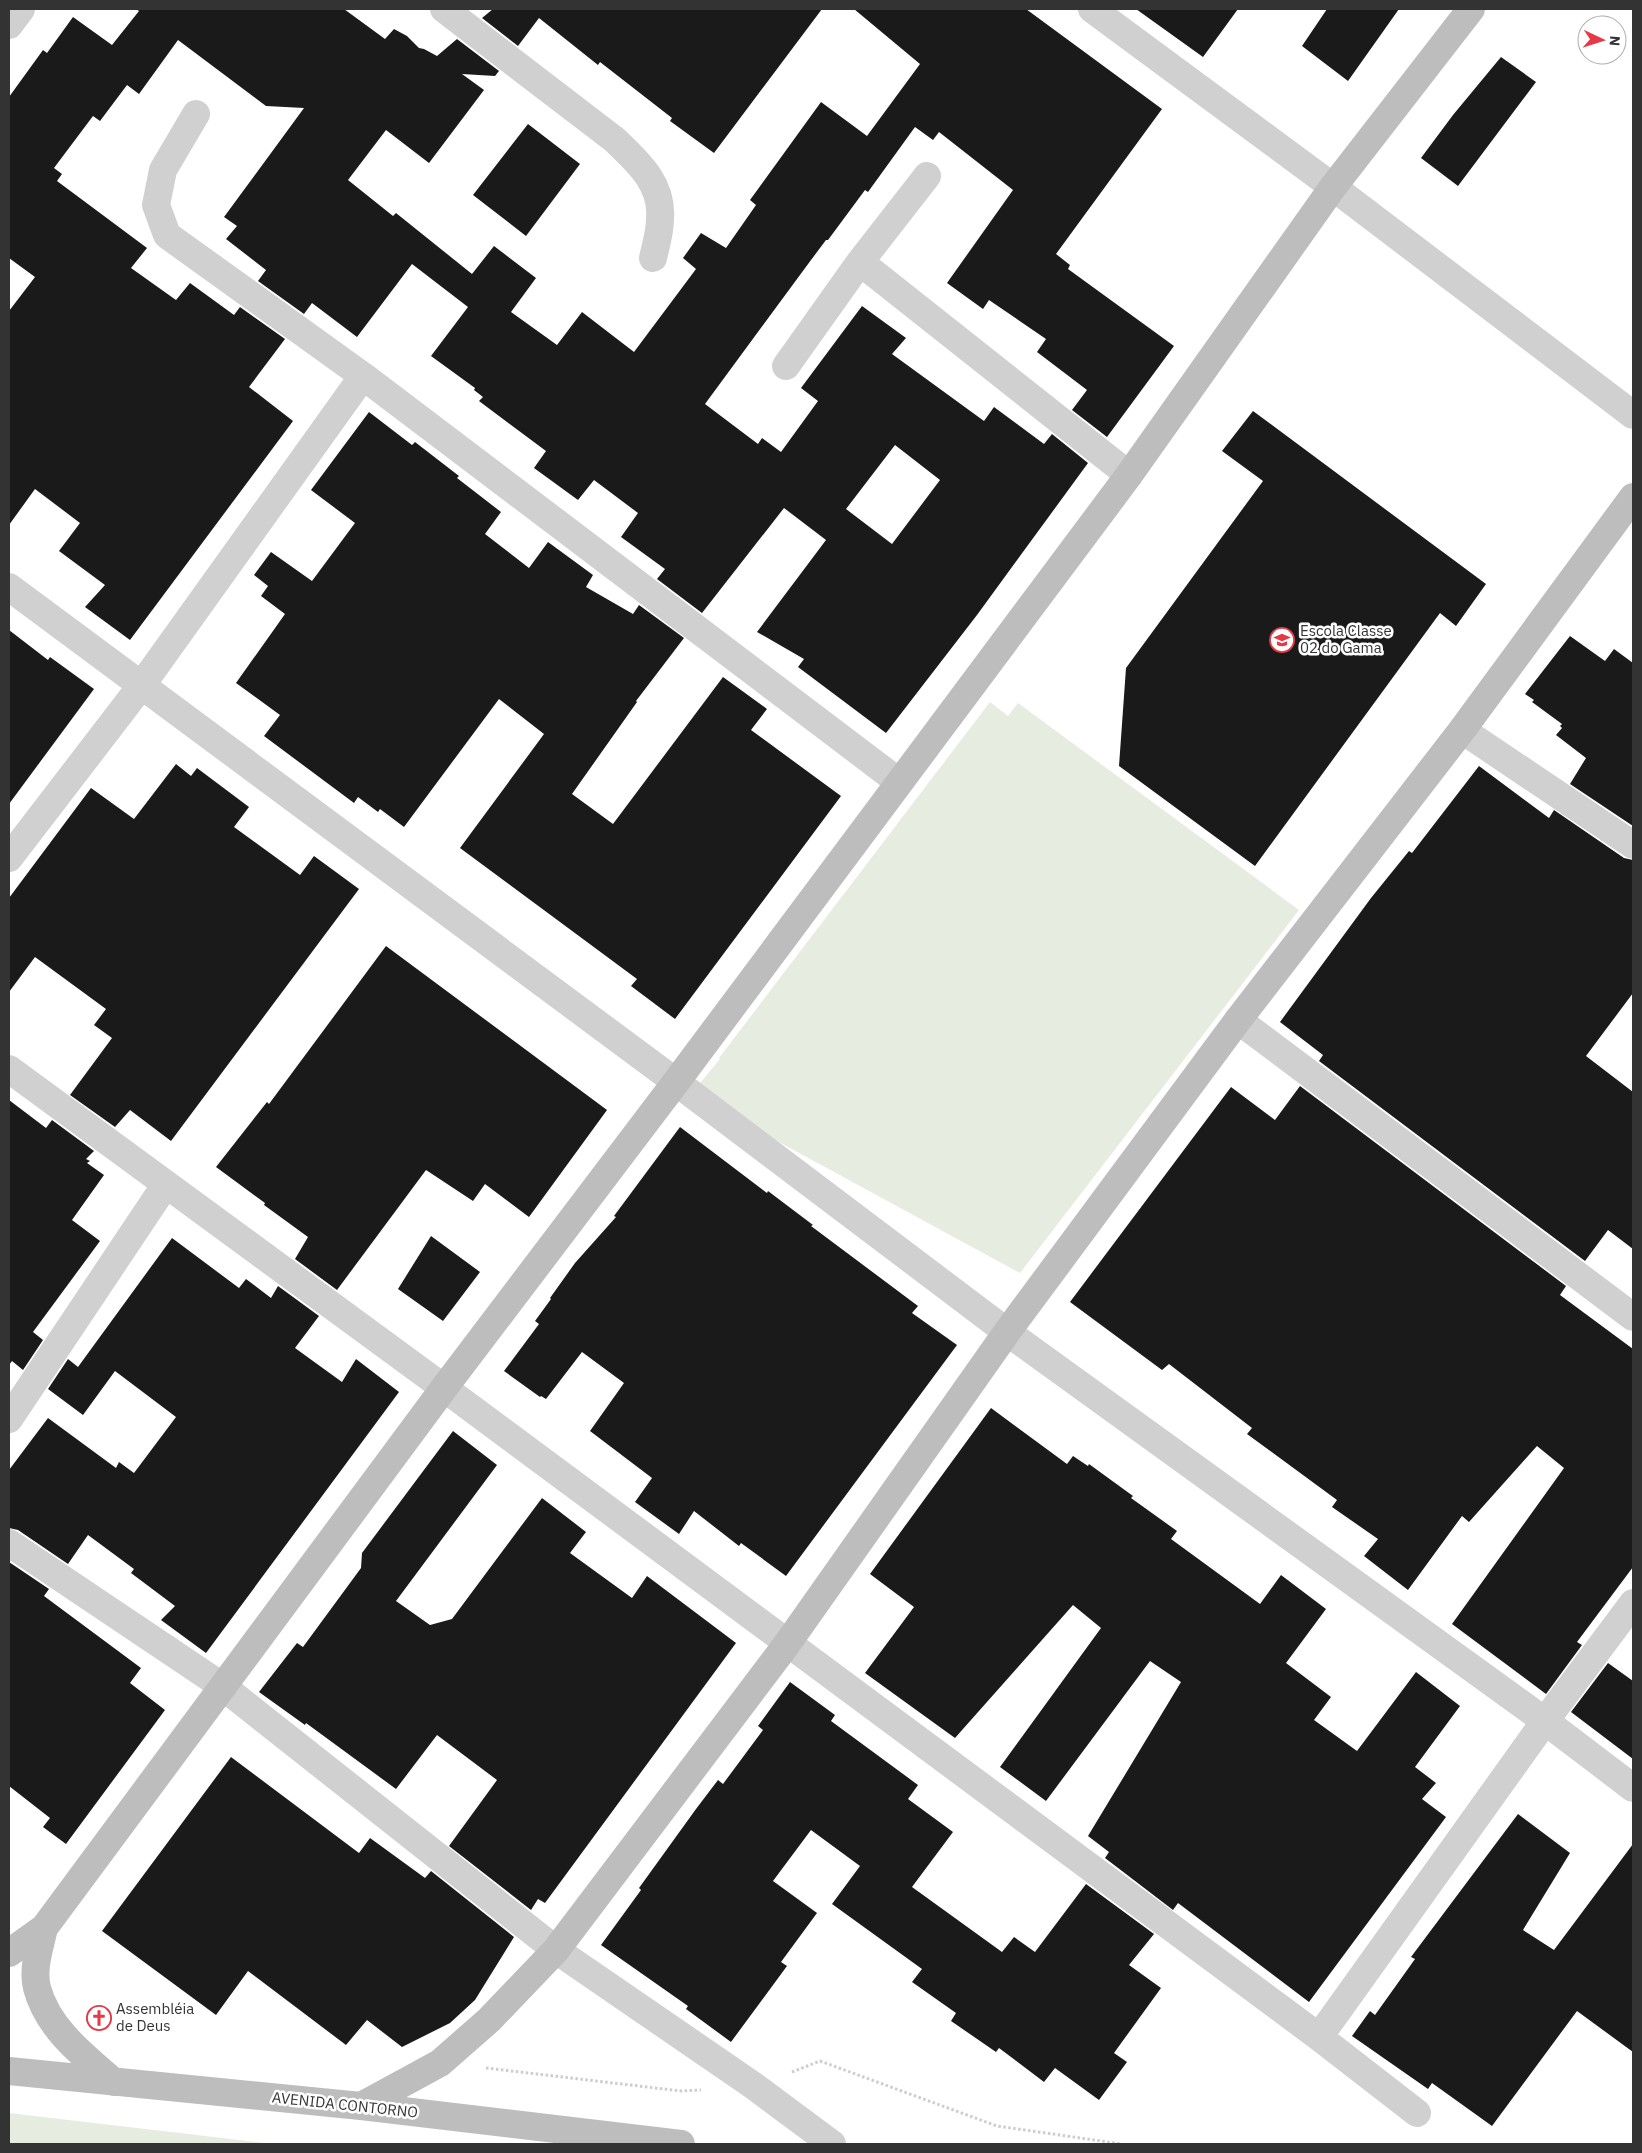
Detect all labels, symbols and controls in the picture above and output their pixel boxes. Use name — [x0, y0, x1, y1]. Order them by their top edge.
north arrow — [1577, 15, 1627, 65]
text: N — [1606, 35, 1624, 47]
place label: Escola Classe 02 do Gama — [1300, 621, 1392, 657]
school or university icon: Escola Classe 02 do Gama — [1269, 627, 1295, 653]
place label: Assembléia de Deus — [116, 1999, 194, 2035]
church icon: Assembléia de Deus — [86, 2005, 112, 2031]
street label: AVENIDA CONTORNO — [271, 2087, 419, 2122]

